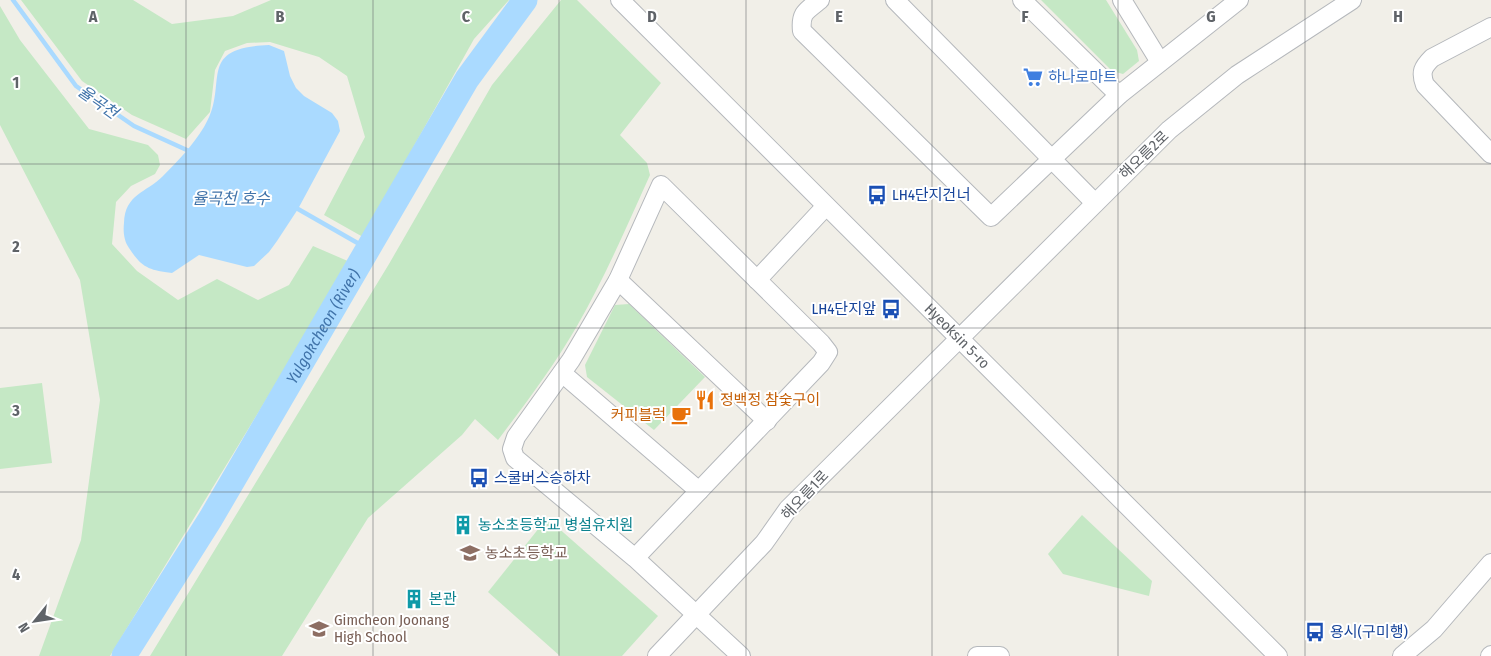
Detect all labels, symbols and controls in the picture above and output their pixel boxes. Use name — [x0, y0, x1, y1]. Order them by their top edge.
text: A — [88, 7, 98, 26]
text: B — [276, 7, 285, 26]
text: C — [462, 7, 471, 26]
text: D — [647, 7, 657, 26]
text: E — [835, 7, 843, 26]
text: F — [1021, 7, 1029, 26]
text: G — [1206, 7, 1216, 26]
text: H — [1393, 7, 1403, 26]
supermarket icon: 하나로마트 — [1022, 66, 1044, 88]
place label: 하나로마트 — [1048, 68, 1117, 86]
text: 1 — [13, 73, 19, 92]
water label: 율곡천 — [74, 82, 123, 124]
street label: 해오름2로 — [1116, 127, 1172, 183]
bus stop icon: LH4단지건너 — [866, 184, 888, 206]
place label: LH4단지건너 — [892, 186, 970, 204]
water label: 율곡천 호수 — [192, 189, 271, 208]
text: 2 — [11, 237, 20, 256]
water label: Yulgokcheon (River) — [282, 265, 364, 387]
bus stop icon: LH4단지앞 — [880, 298, 902, 320]
place label: LH4단지앞 — [812, 300, 876, 318]
street label: Hyeoksin 5-ro — [921, 300, 994, 372]
restaurant icon: 정백정 참숯구이 — [694, 389, 716, 411]
place label: 정백정 참숯구이 — [720, 391, 820, 409]
text: 3 — [11, 401, 20, 420]
cafe icon: 커피블럭 — [670, 404, 692, 426]
place label: 커피블럭 — [611, 406, 666, 424]
bus stop icon: 스쿨버스승하차 — [468, 467, 490, 489]
street label: 해오름1로 — [778, 467, 832, 523]
place label: 스쿨버스승하차 — [494, 469, 591, 487]
building icon: 농소초등학교 병설유치원 — [452, 514, 474, 536]
place label: 농소초등학교 병설유치원 — [478, 516, 633, 534]
school or university icon: 농소초등학교 — [459, 542, 481, 564]
place label: 농소초등학교 — [485, 544, 568, 562]
text: 4 — [12, 565, 20, 584]
building icon: 본관 — [403, 588, 425, 610]
place label: 본관 — [429, 590, 457, 608]
north arrow — [10, 596, 60, 646]
place label: Gimcheon Joonang High School — [334, 611, 449, 646]
school or university icon: Gimcheon Joonang High School — [308, 618, 330, 640]
text: N — [15, 619, 34, 635]
bus stop icon: 용시(구미행) — [1304, 621, 1326, 643]
place label: 용시(구미행) — [1330, 623, 1408, 641]

